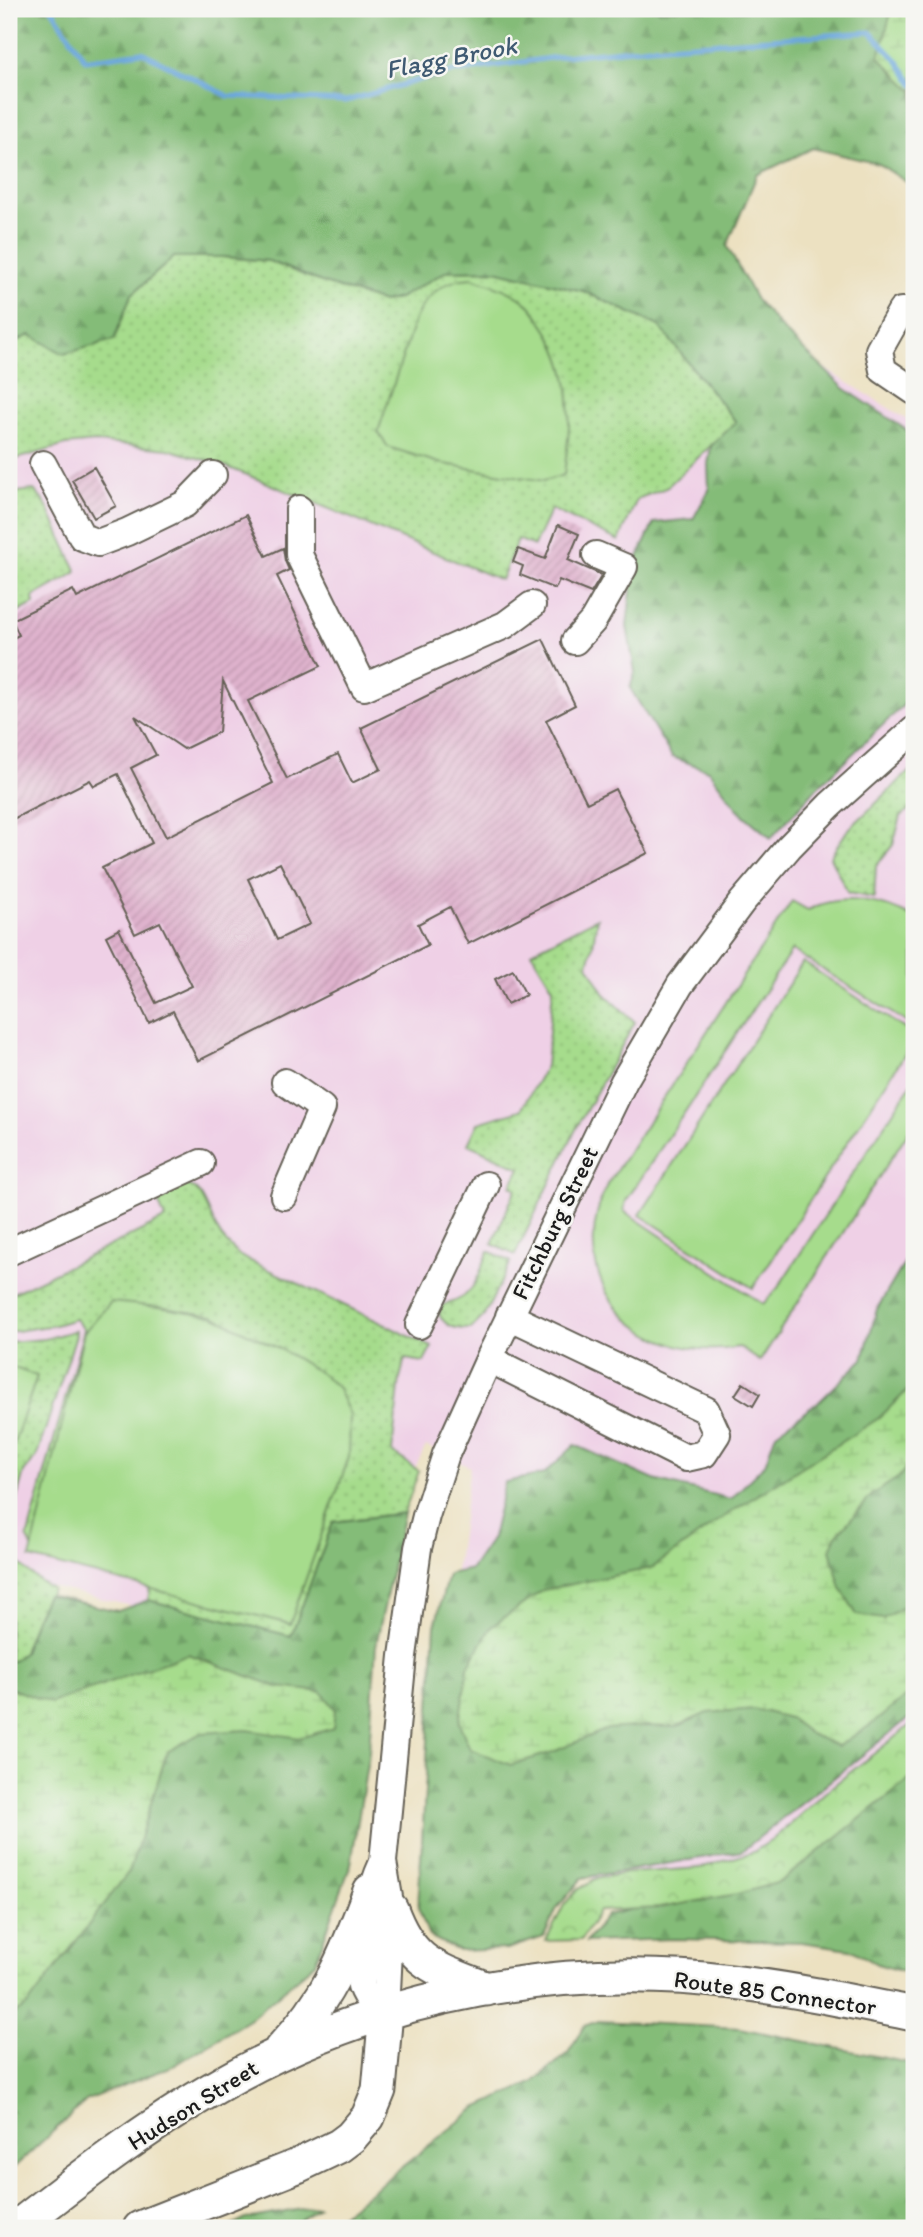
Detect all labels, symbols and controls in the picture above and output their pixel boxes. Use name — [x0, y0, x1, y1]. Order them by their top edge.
water label: Flagg Brook — [383, 28, 521, 85]
street label: Fitchburg Street — [505, 1141, 604, 1304]
street label: Route 85 Connector — [672, 1964, 878, 2021]
street label: Hudson Street — [122, 2053, 263, 2156]

